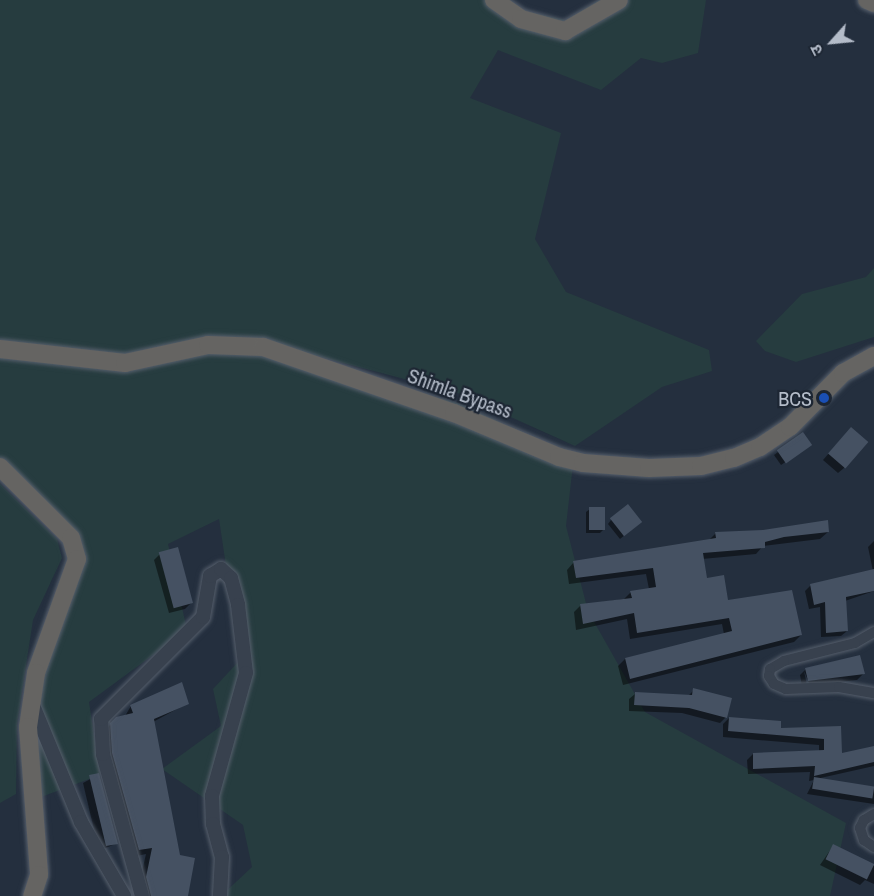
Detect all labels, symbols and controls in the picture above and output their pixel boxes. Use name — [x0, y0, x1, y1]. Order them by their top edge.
north arrow — [802, 12, 862, 72]
text: उ — [804, 41, 828, 59]
street label: Shimla Bypass — [405, 363, 515, 423]
place label: BCS — [778, 386, 812, 410]
marker: BCS — [817, 391, 831, 405]

